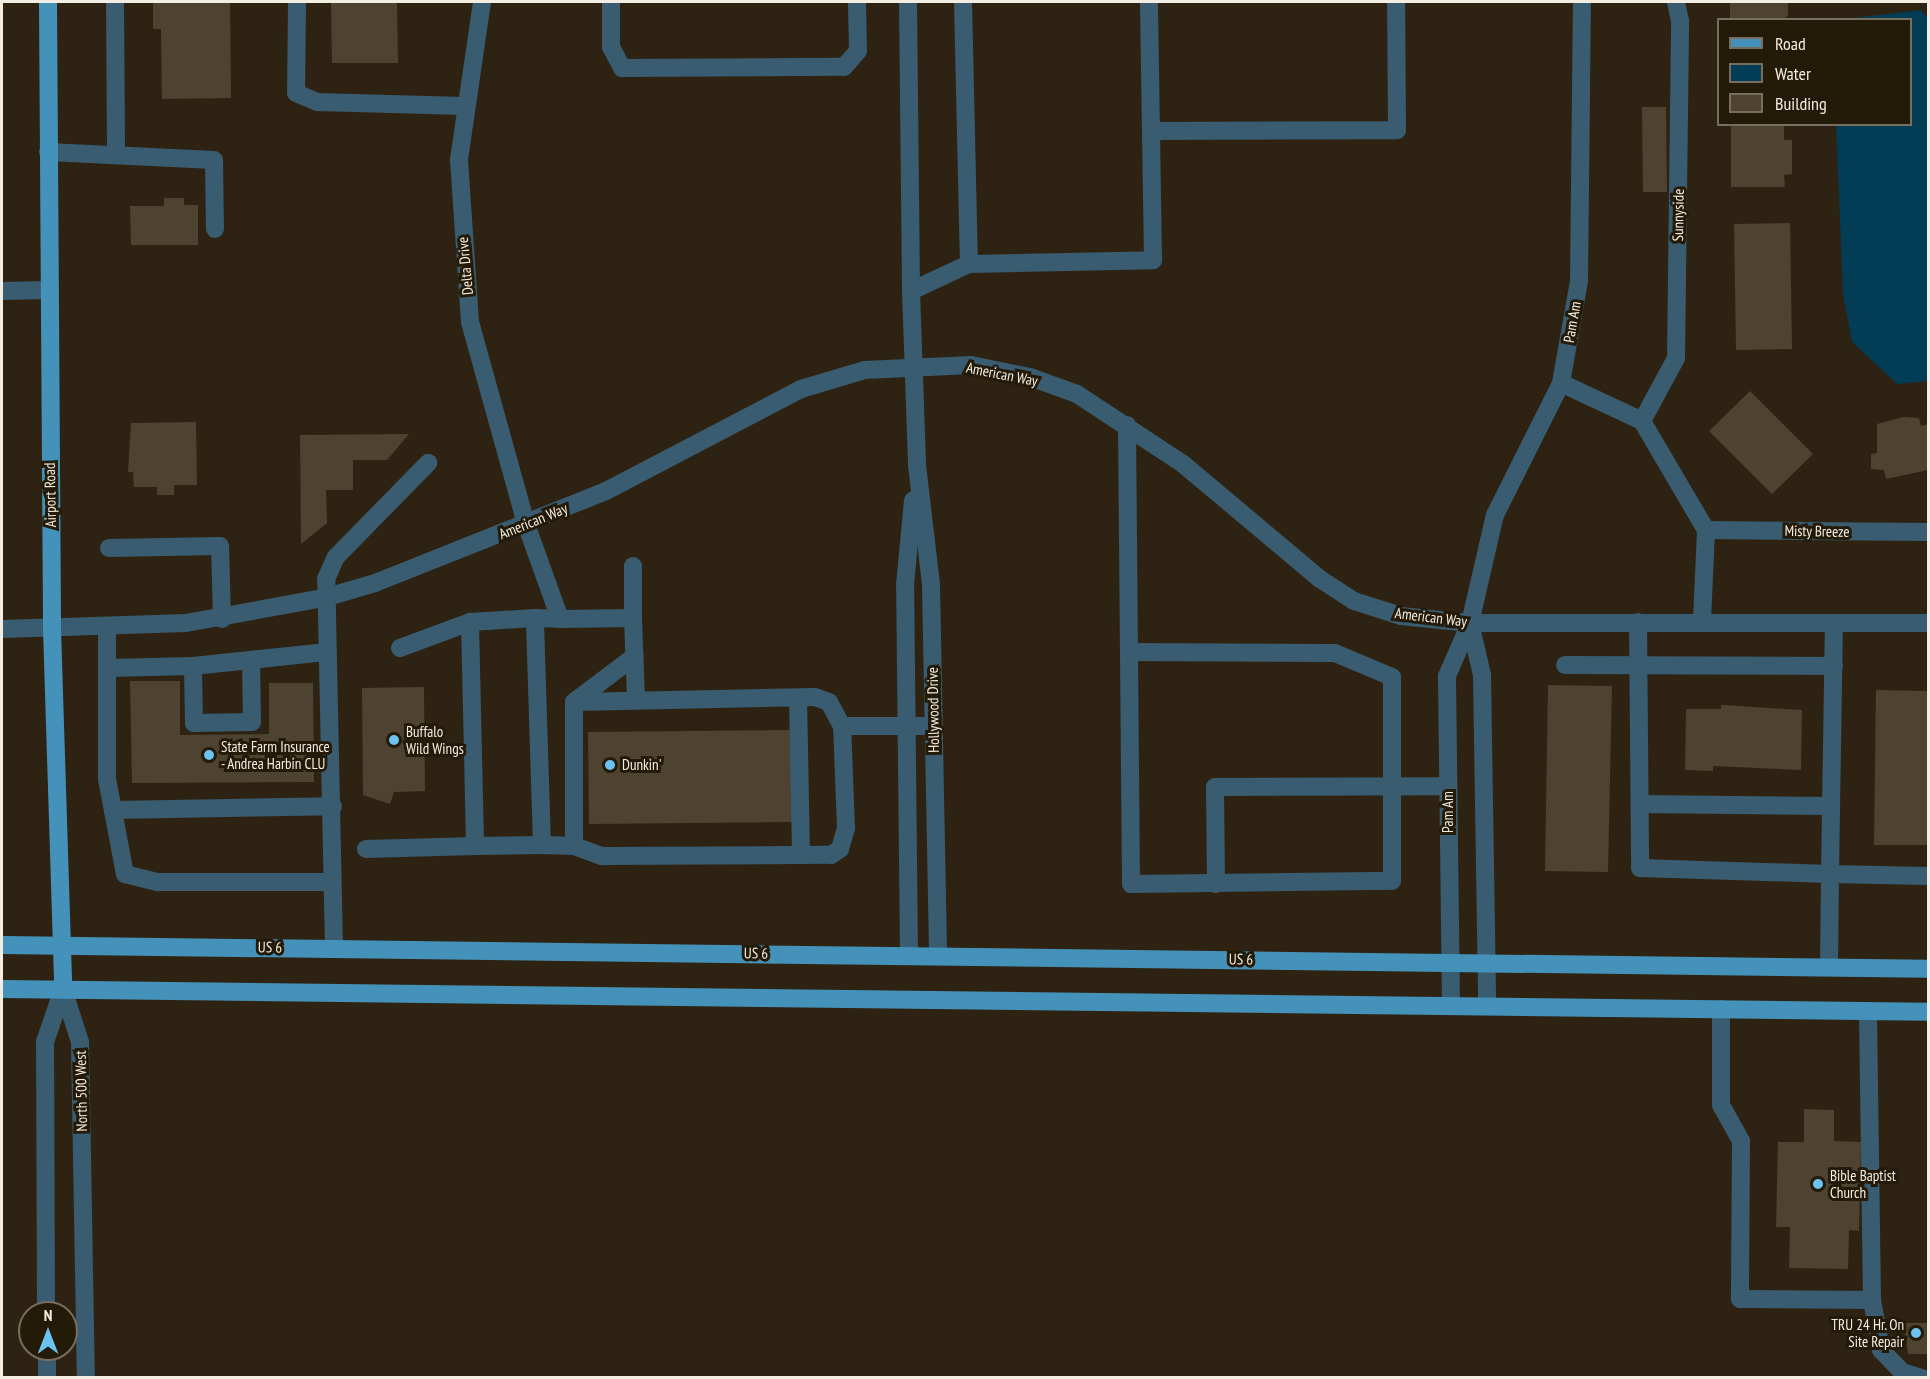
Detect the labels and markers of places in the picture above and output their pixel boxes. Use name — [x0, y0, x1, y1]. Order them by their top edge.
place label: Buffalo Wild Wings — [406, 722, 464, 757]
marker: Buffalo Wild Wings — [387, 733, 401, 747]
place label: State Farm Insurance - Andrea Harbin CLU — [221, 737, 330, 772]
marker: State Farm Insurance - Andrea Harbin CLU — [202, 748, 216, 762]
place label: Dunkin' — [622, 756, 661, 774]
marker: Dunkin' — [603, 758, 617, 772]
place label: Bible Baptist Church — [1830, 1166, 1896, 1201]
marker: Bible Baptist Church — [1811, 1177, 1825, 1191]
place label: TRU 24 Hr. On Site Repair — [1830, 1315, 1904, 1350]
marker: TRU 24 Hr. On Site Repair — [1909, 1326, 1923, 1340]

